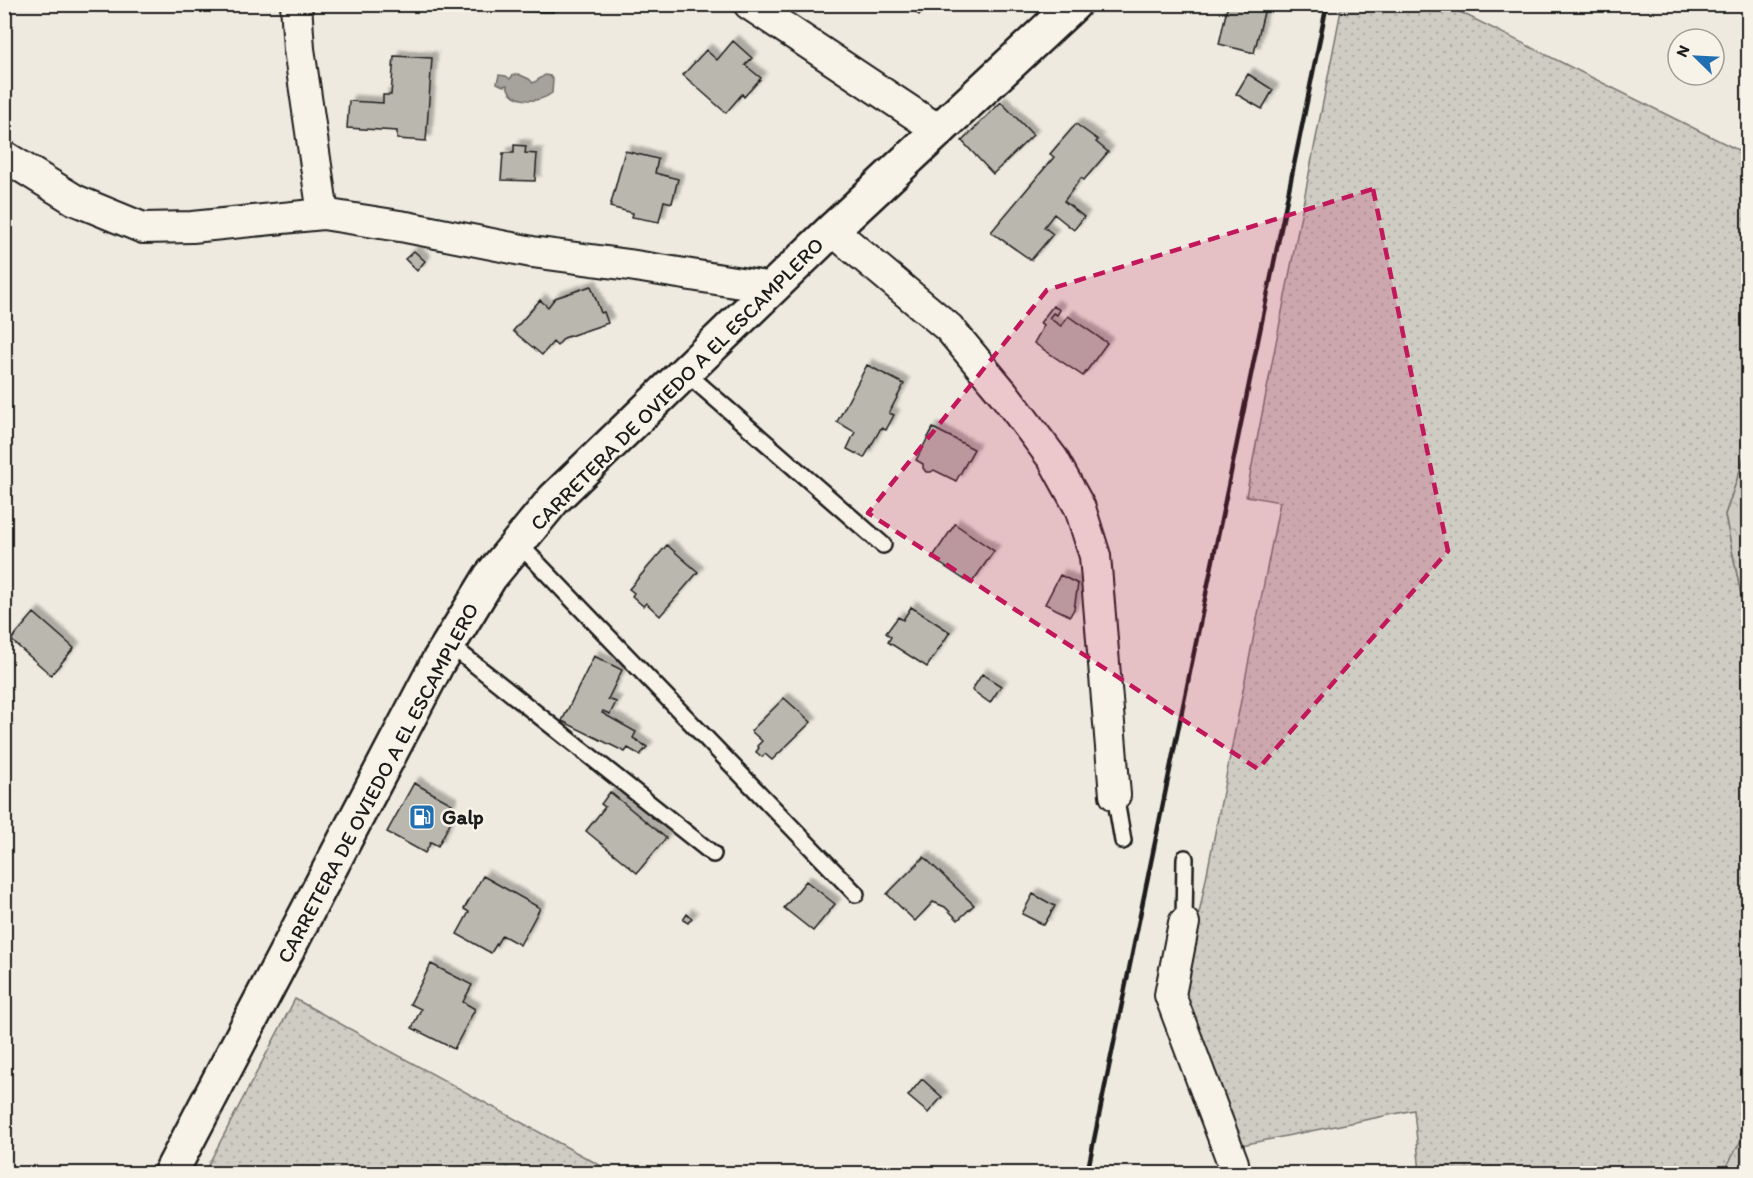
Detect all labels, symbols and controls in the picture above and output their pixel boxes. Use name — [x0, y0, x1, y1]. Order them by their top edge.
north arrow — [1666, 27, 1726, 87]
text: N — [1672, 42, 1694, 60]
street label: CARRETERA DE OVIEDO A EL ESCAMPLERO — [525, 232, 828, 535]
street label: CARRETERA DE OVIEDO A EL ESCAMPLERO — [272, 598, 484, 967]
fuel station icon: Galp — [407, 802, 437, 832]
place label: Galp — [442, 804, 484, 830]

